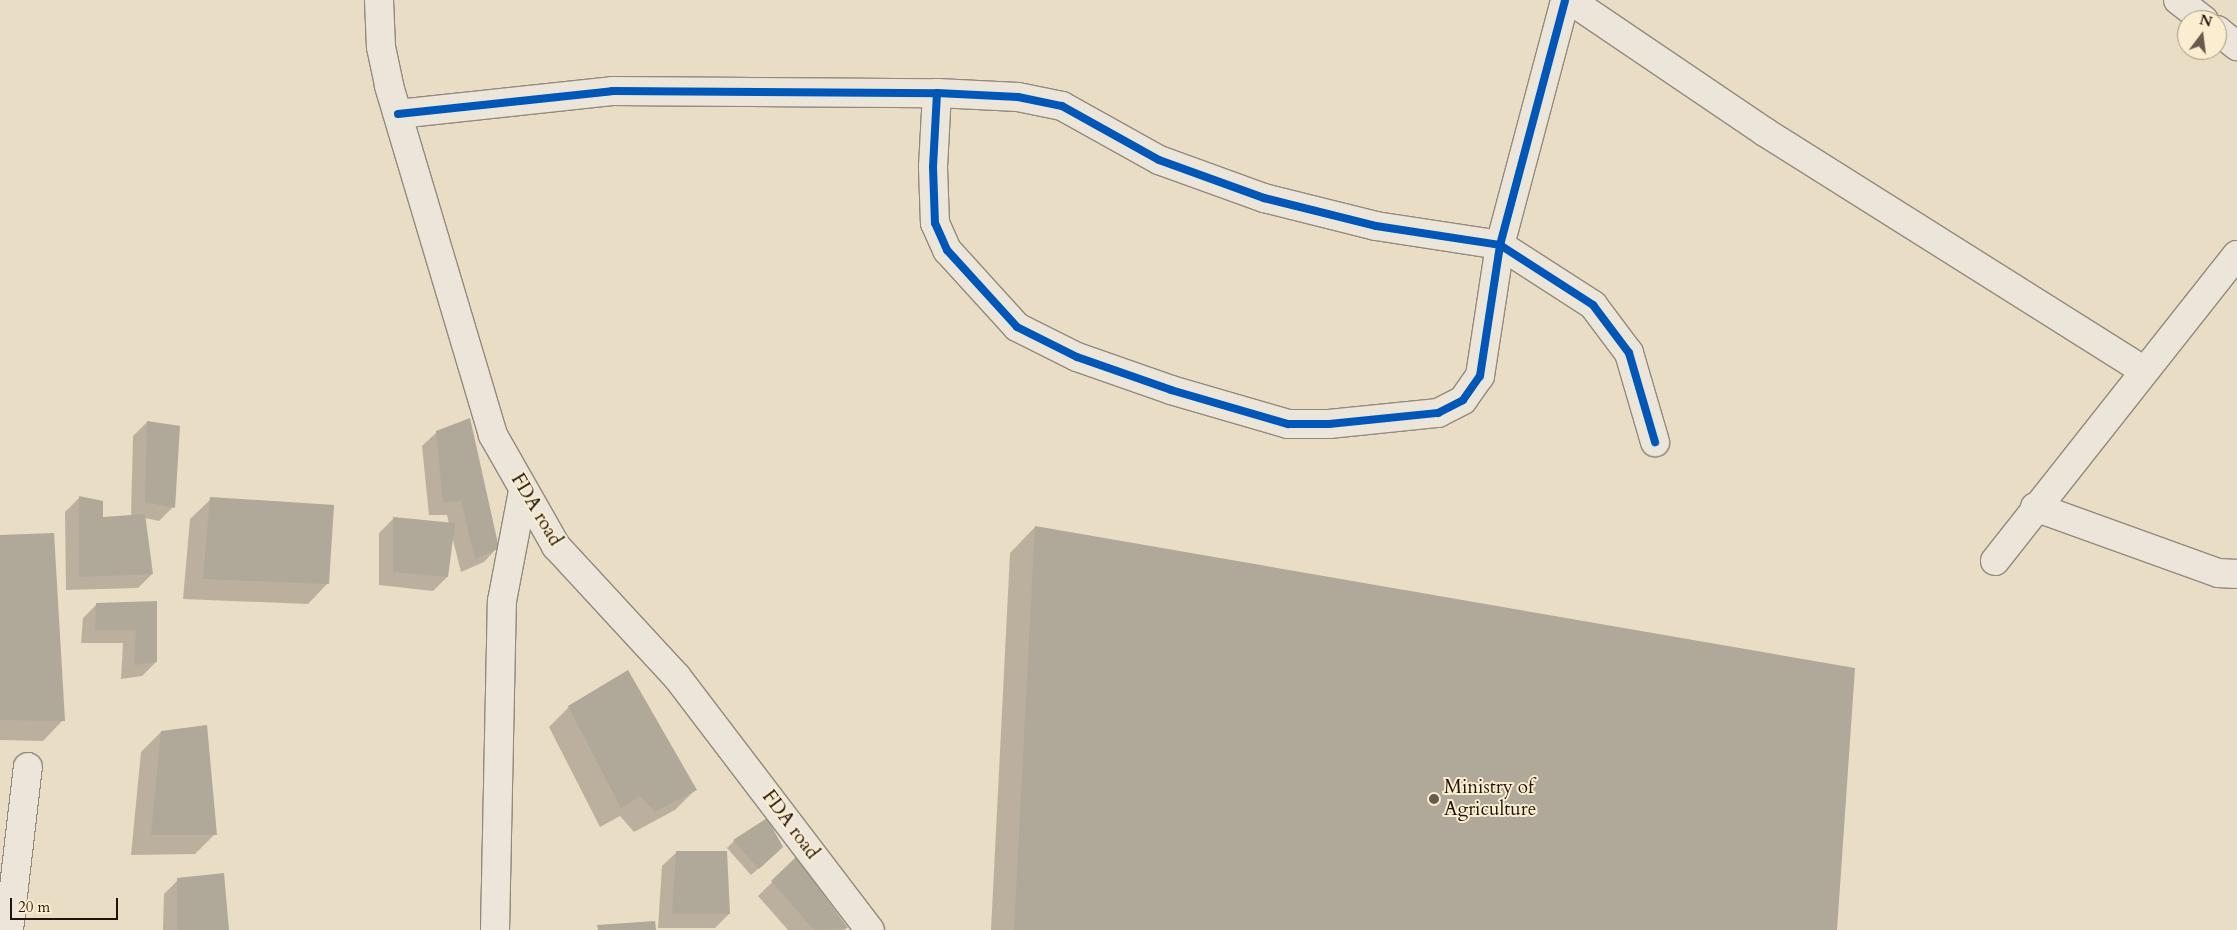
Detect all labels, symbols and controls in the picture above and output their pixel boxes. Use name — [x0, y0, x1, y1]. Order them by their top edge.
north arrow — [2177, 10, 2227, 60]
text: N — [2197, 10, 2214, 32]
street label: FDA road — [506, 470, 566, 550]
place label: Ministry of Agriculture — [1444, 777, 1536, 821]
street label: FDA road — [757, 786, 823, 864]
marker: Ministry of Agriculture — [1428, 793, 1440, 805]
scale bar — [12, 888, 120, 920]
text: 20 m — [18, 897, 50, 917]

